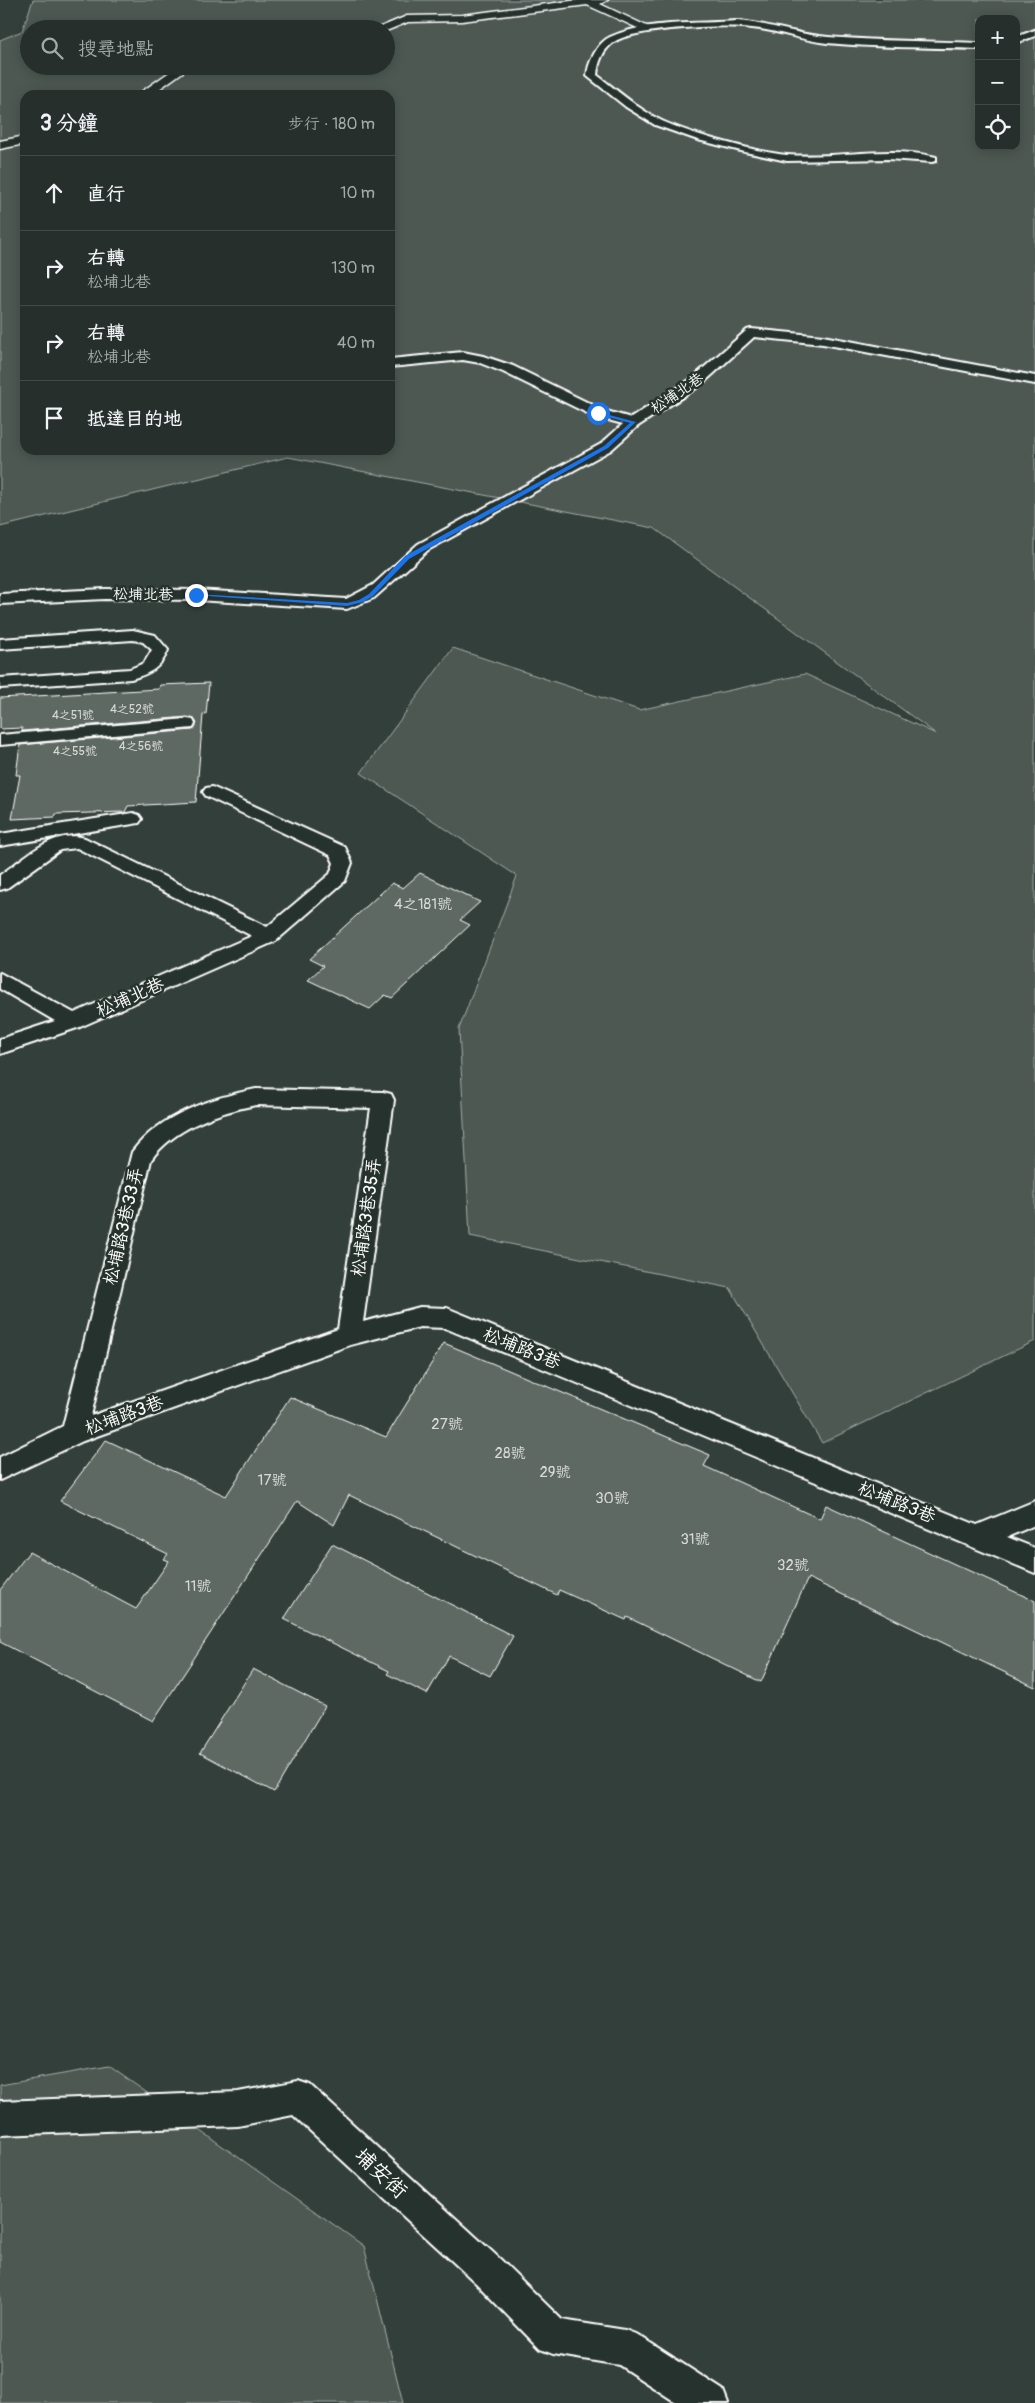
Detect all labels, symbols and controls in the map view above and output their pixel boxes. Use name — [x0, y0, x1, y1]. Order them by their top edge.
map controls — [975, 15, 1020, 150]
button: + — [975, 15, 1020, 60]
search box — [20, 20, 395, 75]
icon: search — [38, 34, 66, 62]
text: 搜尋地點 — [78, 37, 154, 61]
button: − — [975, 60, 1020, 105]
button: locate — [975, 105, 1020, 150]
text: 3 分鐘 — [40, 110, 98, 137]
text: 步行 · 180 m — [288, 114, 375, 134]
icon: ahead — [40, 179, 68, 207]
text: 直行 — [87, 182, 125, 206]
text: 10 m — [340, 183, 375, 203]
text: 右轉 — [87, 246, 125, 270]
icon: right — [40, 254, 68, 282]
text: 130 m — [331, 258, 375, 278]
text: 松埔北巷 — [87, 272, 151, 292]
text: 右轉 — [87, 321, 125, 345]
icon: right — [40, 329, 68, 357]
text: 40 m — [337, 333, 375, 353]
text: 松埔北巷 — [87, 347, 151, 367]
street label: 松埔北巷 — [647, 369, 707, 418]
route start — [587, 402, 610, 425]
icon: arrive — [40, 404, 68, 432]
text: 抵達目的地 — [87, 407, 182, 431]
street label: 松埔北巷 — [113, 584, 173, 605]
route end — [185, 584, 208, 607]
house number: 4之52號 — [110, 702, 154, 717]
house number: 4之51號 — [52, 708, 94, 723]
house number: 4之56號 — [119, 739, 163, 754]
house number: 4之55號 — [53, 744, 97, 759]
house number: 4之181號 — [394, 895, 452, 914]
street label: 松埔北巷 — [93, 972, 168, 1023]
street label: 松埔路3巷35弄 — [347, 1156, 386, 1278]
street label: 松埔路3巷33弄 — [99, 1165, 148, 1287]
street label: 松埔路3巷 — [479, 1322, 564, 1374]
street label: 松埔路3巷 — [82, 1391, 167, 1440]
house number: 27號 — [431, 1415, 463, 1434]
house number: 28號 — [495, 1444, 525, 1463]
house number: 29號 — [539, 1463, 571, 1482]
house number: 17號 — [258, 1471, 286, 1490]
street label: 松埔路3巷 — [854, 1476, 939, 1528]
house number: 30號 — [595, 1489, 629, 1508]
house number: 31號 — [680, 1530, 710, 1549]
house number: 32號 — [777, 1556, 809, 1575]
house number: 11號 — [185, 1577, 211, 1596]
street label: 埔安街 — [348, 2142, 413, 2205]

